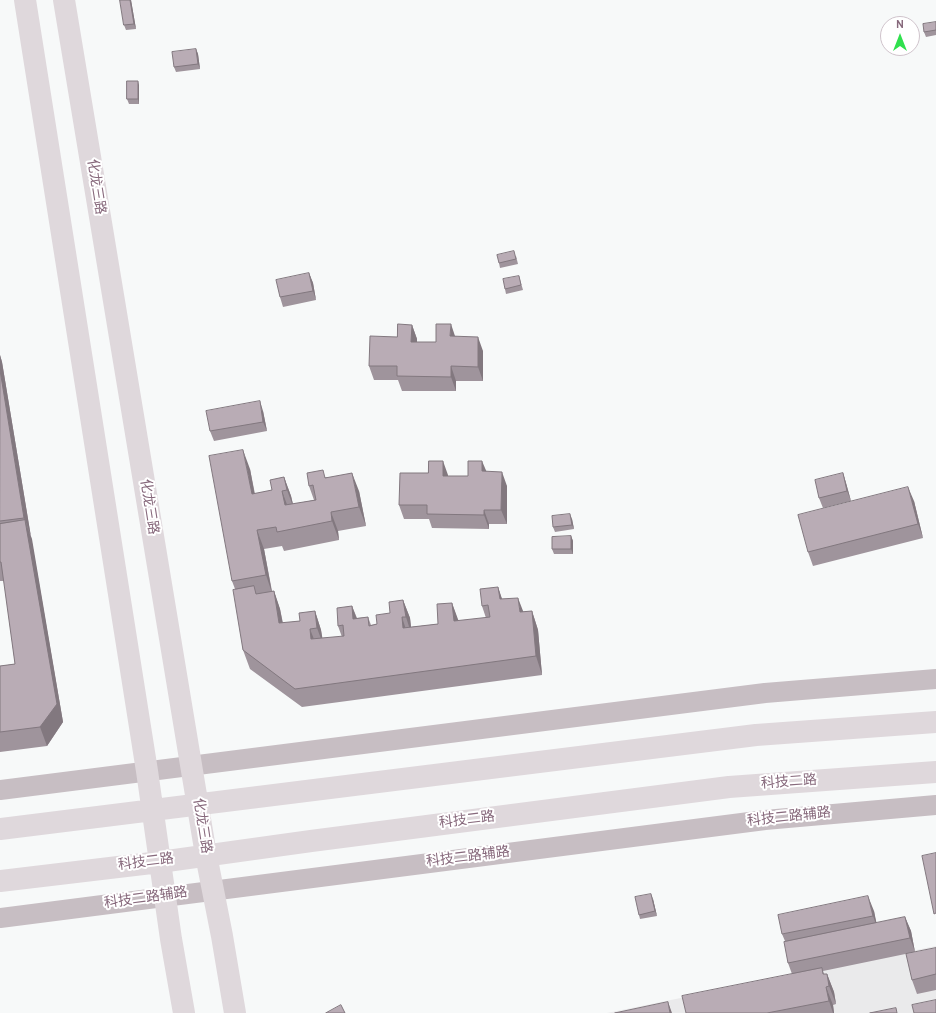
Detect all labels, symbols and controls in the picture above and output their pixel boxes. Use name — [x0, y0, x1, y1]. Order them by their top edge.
north arrow — [880, 16, 920, 56]
text: N — [896, 18, 904, 32]
street label: 化龙三路 — [82, 158, 108, 216]
street label: 化龙三路 — [135, 478, 161, 536]
street label: 科技二路 — [760, 773, 818, 793]
street label: 化龙三路 — [188, 797, 214, 855]
street label: 科技二路辅路 — [746, 805, 832, 831]
street label: 科技二路 — [438, 809, 496, 833]
street label: 科技二路辅路 — [425, 845, 511, 871]
street label: 科技二路 — [117, 851, 175, 875]
street label: 科技二路辅路 — [103, 885, 189, 913]

